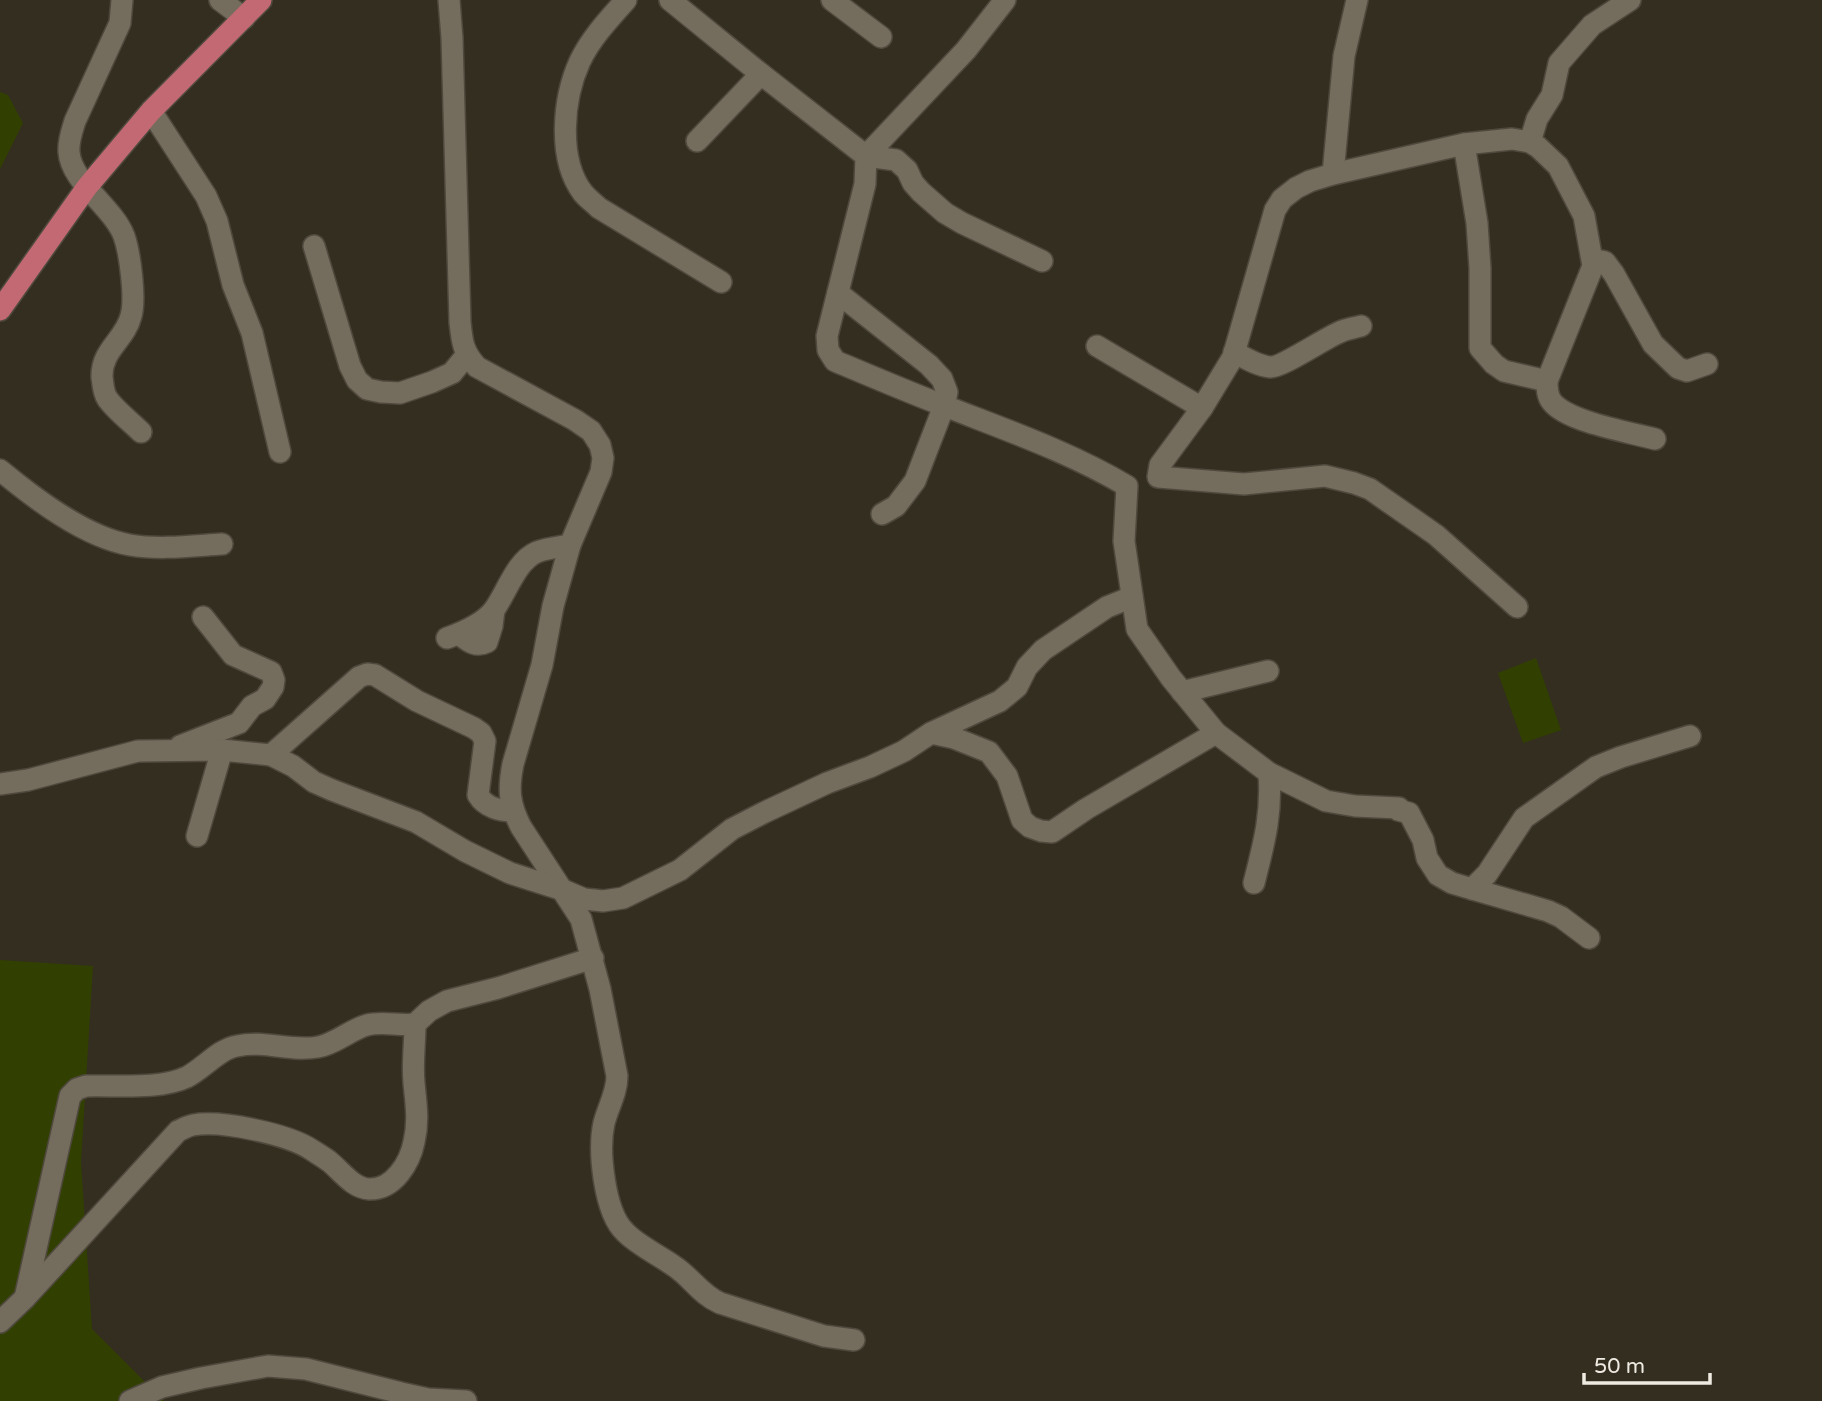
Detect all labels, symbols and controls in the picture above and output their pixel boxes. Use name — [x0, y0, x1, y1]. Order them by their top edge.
scale bar — [1584, 1342, 1710, 1386]
text: 50 m — [1594, 1354, 1645, 1379]

